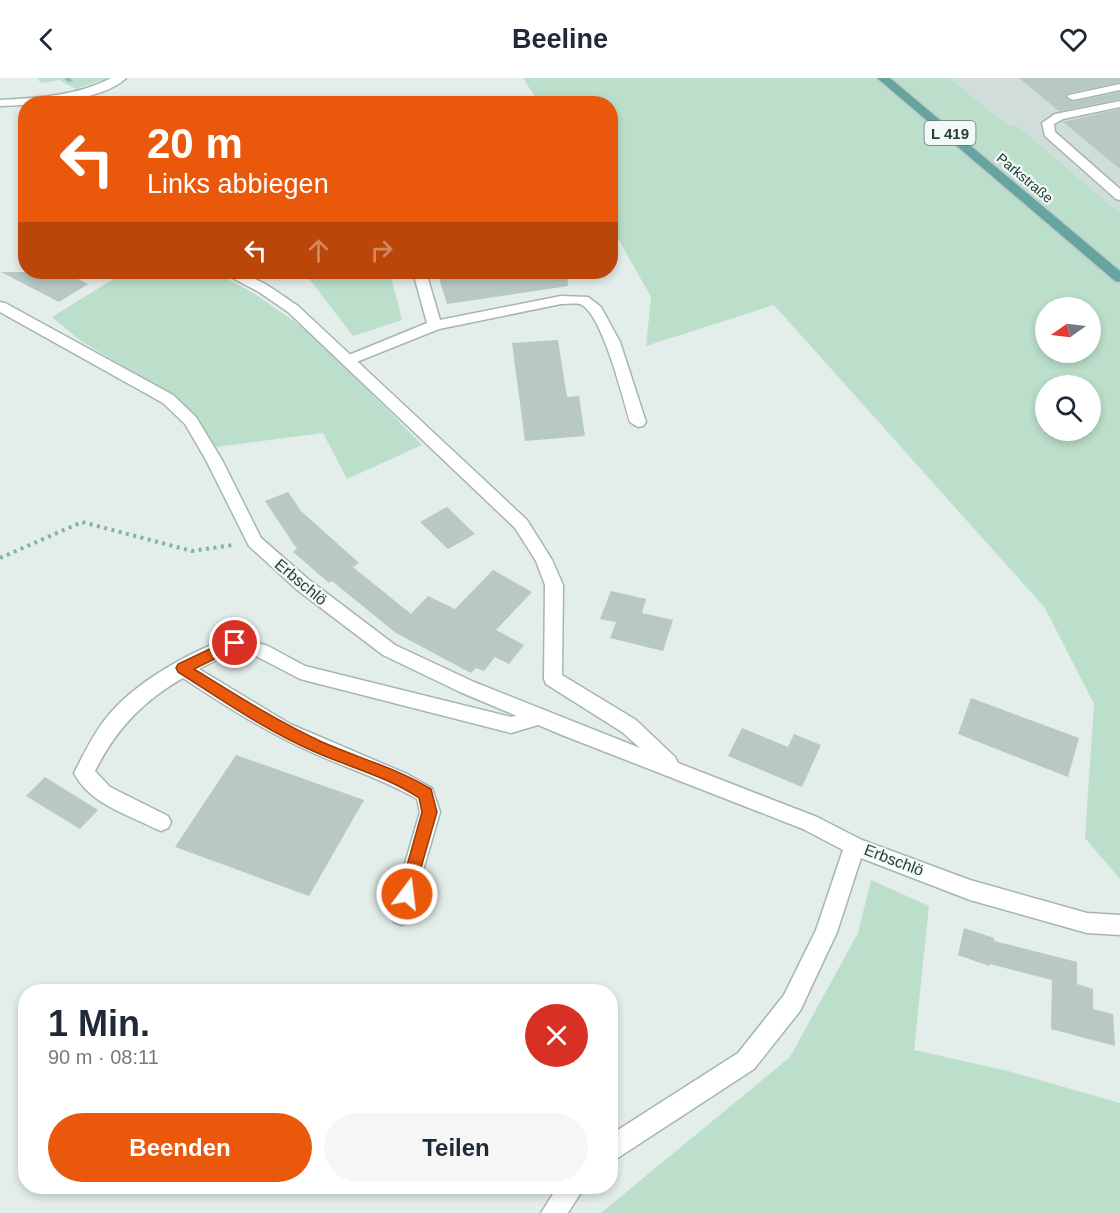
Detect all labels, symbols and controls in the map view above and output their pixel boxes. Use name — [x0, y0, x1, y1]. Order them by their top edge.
icon: back — [30, 23, 63, 56]
icon: heart — [1057, 23, 1090, 56]
text: Beeline — [512, 24, 608, 54]
icon: left — [48, 120, 126, 198]
text: 20 m — [147, 120, 243, 167]
road number: L 419 — [924, 121, 976, 145]
street label: Parkstraße — [994, 150, 1057, 206]
text: Links abbiegen — [147, 169, 329, 199]
icon: left — [239, 234, 272, 267]
icon: ahead — [302, 234, 335, 267]
icon: right — [365, 234, 398, 267]
north arrow — [1035, 297, 1101, 363]
map controls — [1035, 297, 1101, 441]
button: search — [1035, 375, 1101, 441]
street label: Erbschlö — [272, 555, 330, 609]
pin — [209, 617, 260, 668]
icon: arrive — [218, 626, 251, 659]
street label: Erbschlö — [862, 841, 926, 879]
position arrow — [375, 862, 439, 926]
text: 1 Min. — [48, 1003, 150, 1044]
button: close — [525, 1004, 588, 1067]
text: 90 m · 08:11 — [48, 1046, 159, 1068]
button: Beenden — [48, 1113, 312, 1182]
button: Teilen — [324, 1113, 588, 1182]

